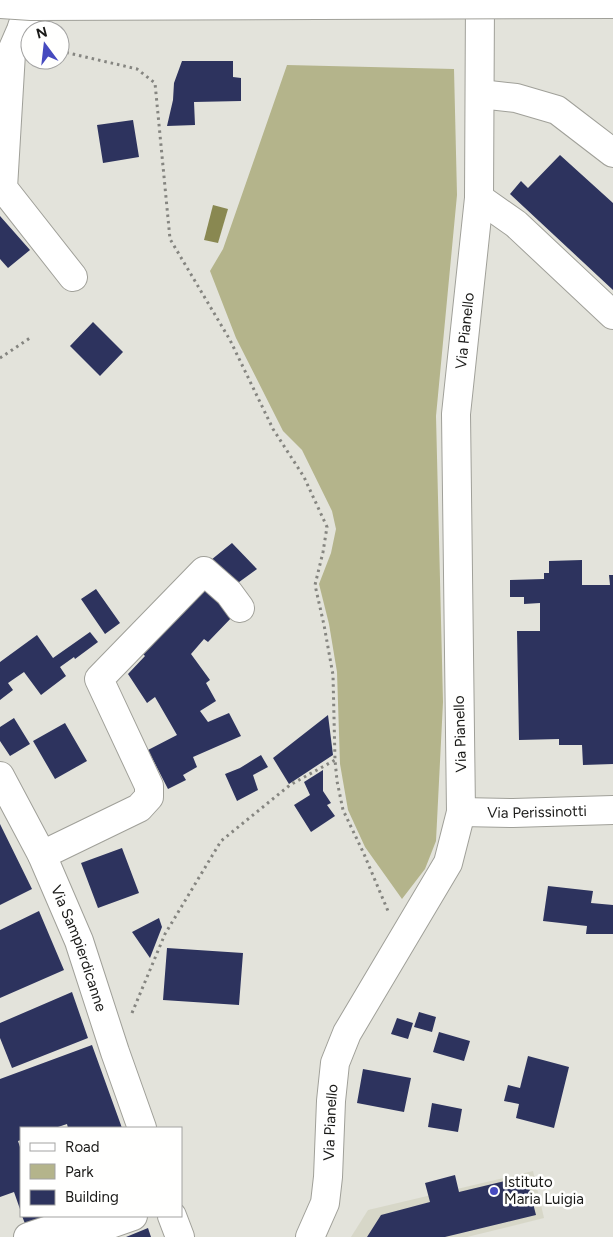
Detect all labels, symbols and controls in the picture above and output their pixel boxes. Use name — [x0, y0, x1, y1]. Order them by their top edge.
north arrow — [20, 20, 70, 70]
text: N — [34, 23, 49, 43]
street label: Via Pianello — [452, 291, 478, 370]
street label: Via Pianello — [450, 695, 470, 773]
street label: Via Perissinotti — [487, 802, 587, 822]
street label: Via Sampierdicanne — [47, 882, 110, 1014]
street label: Via Pianello — [320, 1083, 342, 1161]
legend — [20, 1127, 182, 1217]
text: Road — [65, 1138, 100, 1156]
text: Park — [65, 1163, 94, 1181]
place label: Istituto Maria Luigia — [504, 1173, 584, 1208]
marker: Istituto Maria Luigia — [488, 1185, 500, 1197]
text: Building — [65, 1188, 119, 1206]

